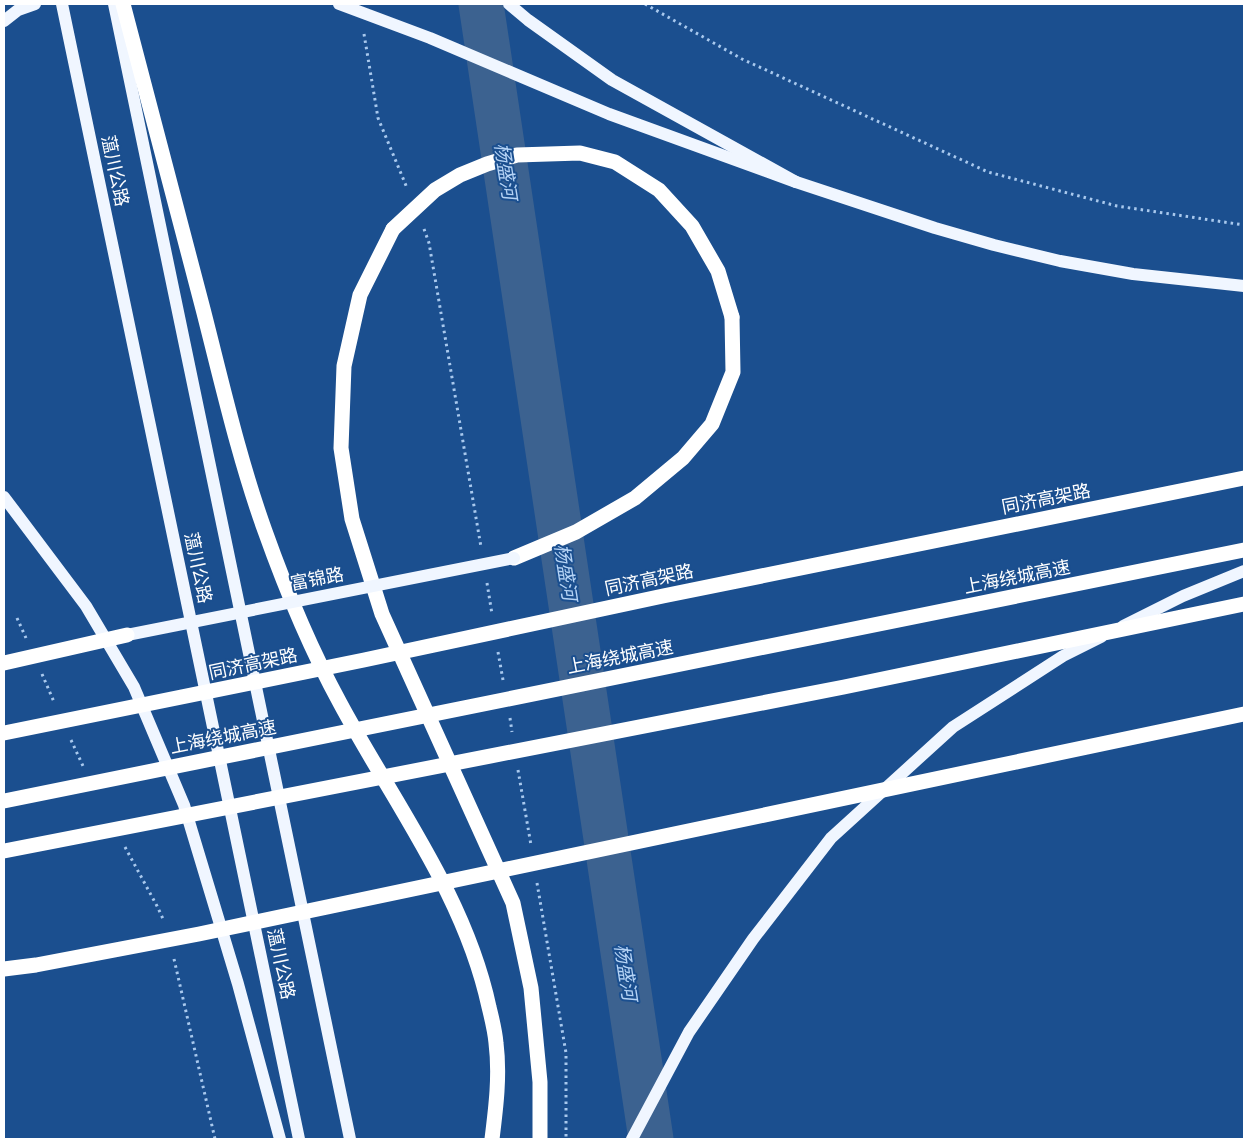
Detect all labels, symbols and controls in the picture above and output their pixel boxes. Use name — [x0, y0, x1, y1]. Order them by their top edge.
street label: 蕰川公路 — [97, 133, 134, 209]
water label: 杨盛河 — [489, 141, 523, 205]
street label: 同济高架路 — [1000, 479, 1092, 518]
street label: 蕰川公路 — [180, 530, 217, 606]
water label: 杨盛河 — [549, 542, 583, 606]
street label: 上海绕城高速 — [962, 555, 1072, 598]
street label: 同济高架路 — [602, 559, 695, 600]
street label: 富锦路 — [288, 562, 346, 595]
street label: 上海绕城高速 — [565, 635, 675, 678]
street label: 同济高架路 — [206, 643, 299, 684]
street label: 上海绕城高速 — [168, 715, 278, 758]
street label: 蕰川公路 — [263, 926, 300, 1002]
water label: 杨盛河 — [609, 942, 643, 1006]

